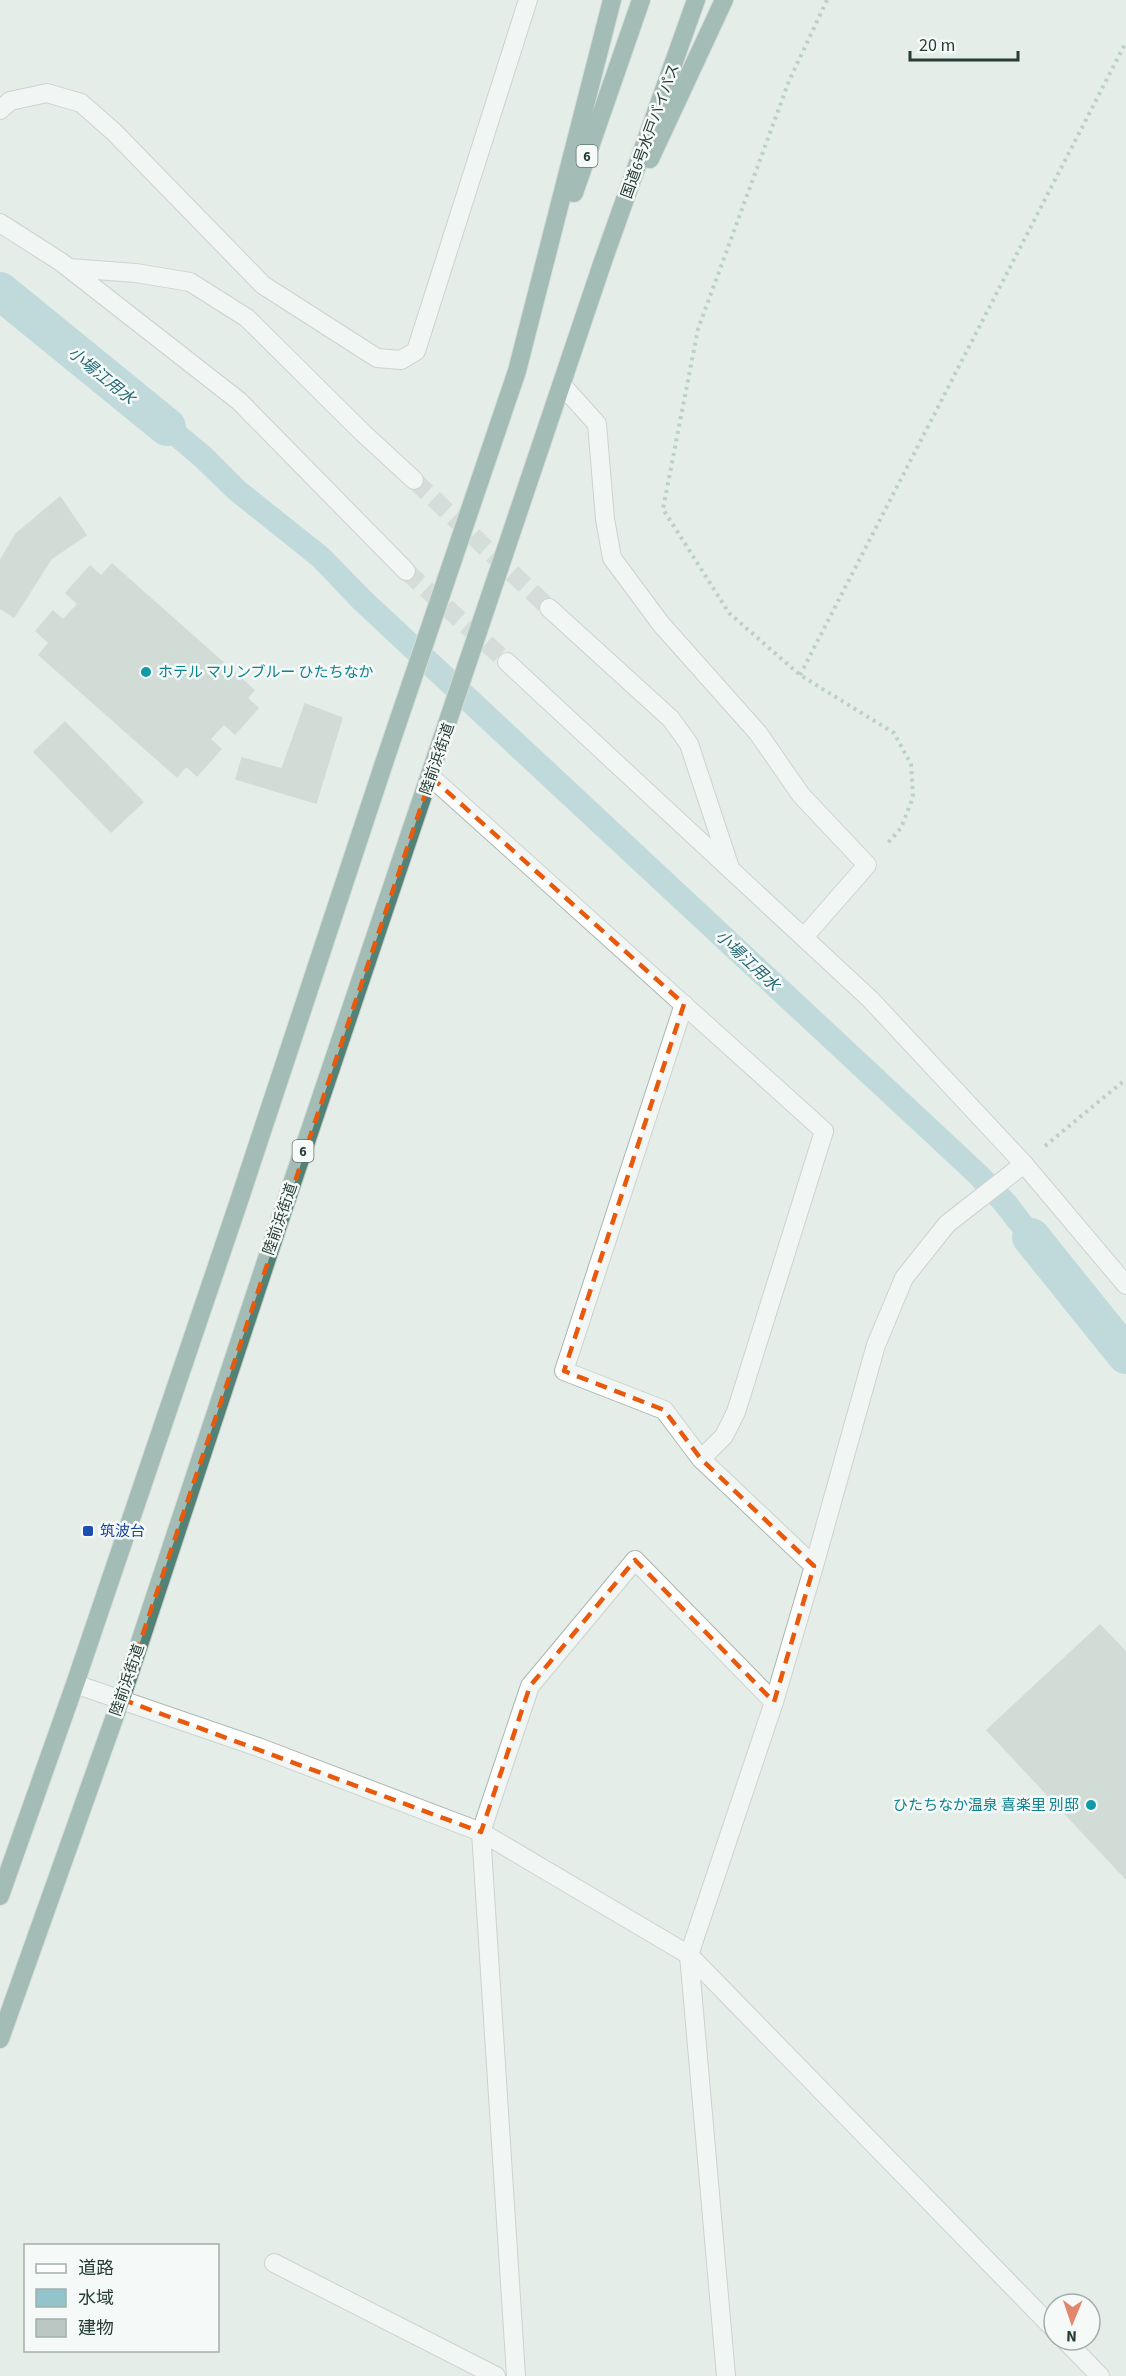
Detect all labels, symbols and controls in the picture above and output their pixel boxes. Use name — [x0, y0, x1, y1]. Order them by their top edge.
scale bar — [910, 24, 1018, 62]
text: 20 m — [919, 33, 955, 58]
street label: 国道6号水戸バイパス — [616, 61, 685, 202]
road number: 6 — [576, 145, 598, 167]
water label: 小場江用水 — [63, 342, 141, 411]
place label: ホテル マリンブルー ひたちなか — [158, 662, 374, 683]
marker: ホテル マリンブルー ひたちなか — [139, 665, 153, 679]
street label: 陸前浜街道 — [415, 720, 460, 798]
water label: 小場江用水 — [711, 925, 786, 997]
road number: 6 — [292, 1140, 314, 1162]
street label: 陸前浜街道 — [258, 1180, 303, 1258]
place label: 筑波台 — [100, 1521, 145, 1542]
marker: 筑波台 — [81, 1524, 95, 1538]
street label: 陸前浜街道 — [105, 1641, 150, 1719]
place label: ひたちなか温泉 喜楽里 別邸 — [893, 1795, 1079, 1816]
marker: ひたちなか温泉 喜楽里 別邸 — [1084, 1798, 1098, 1812]
legend — [24, 2244, 219, 2352]
text: 道路 — [78, 2256, 114, 2281]
text: 水域 — [78, 2286, 114, 2311]
north arrow — [1042, 2292, 1102, 2352]
text: 建物 — [78, 2316, 114, 2341]
text: N — [1066, 2325, 1077, 2347]

